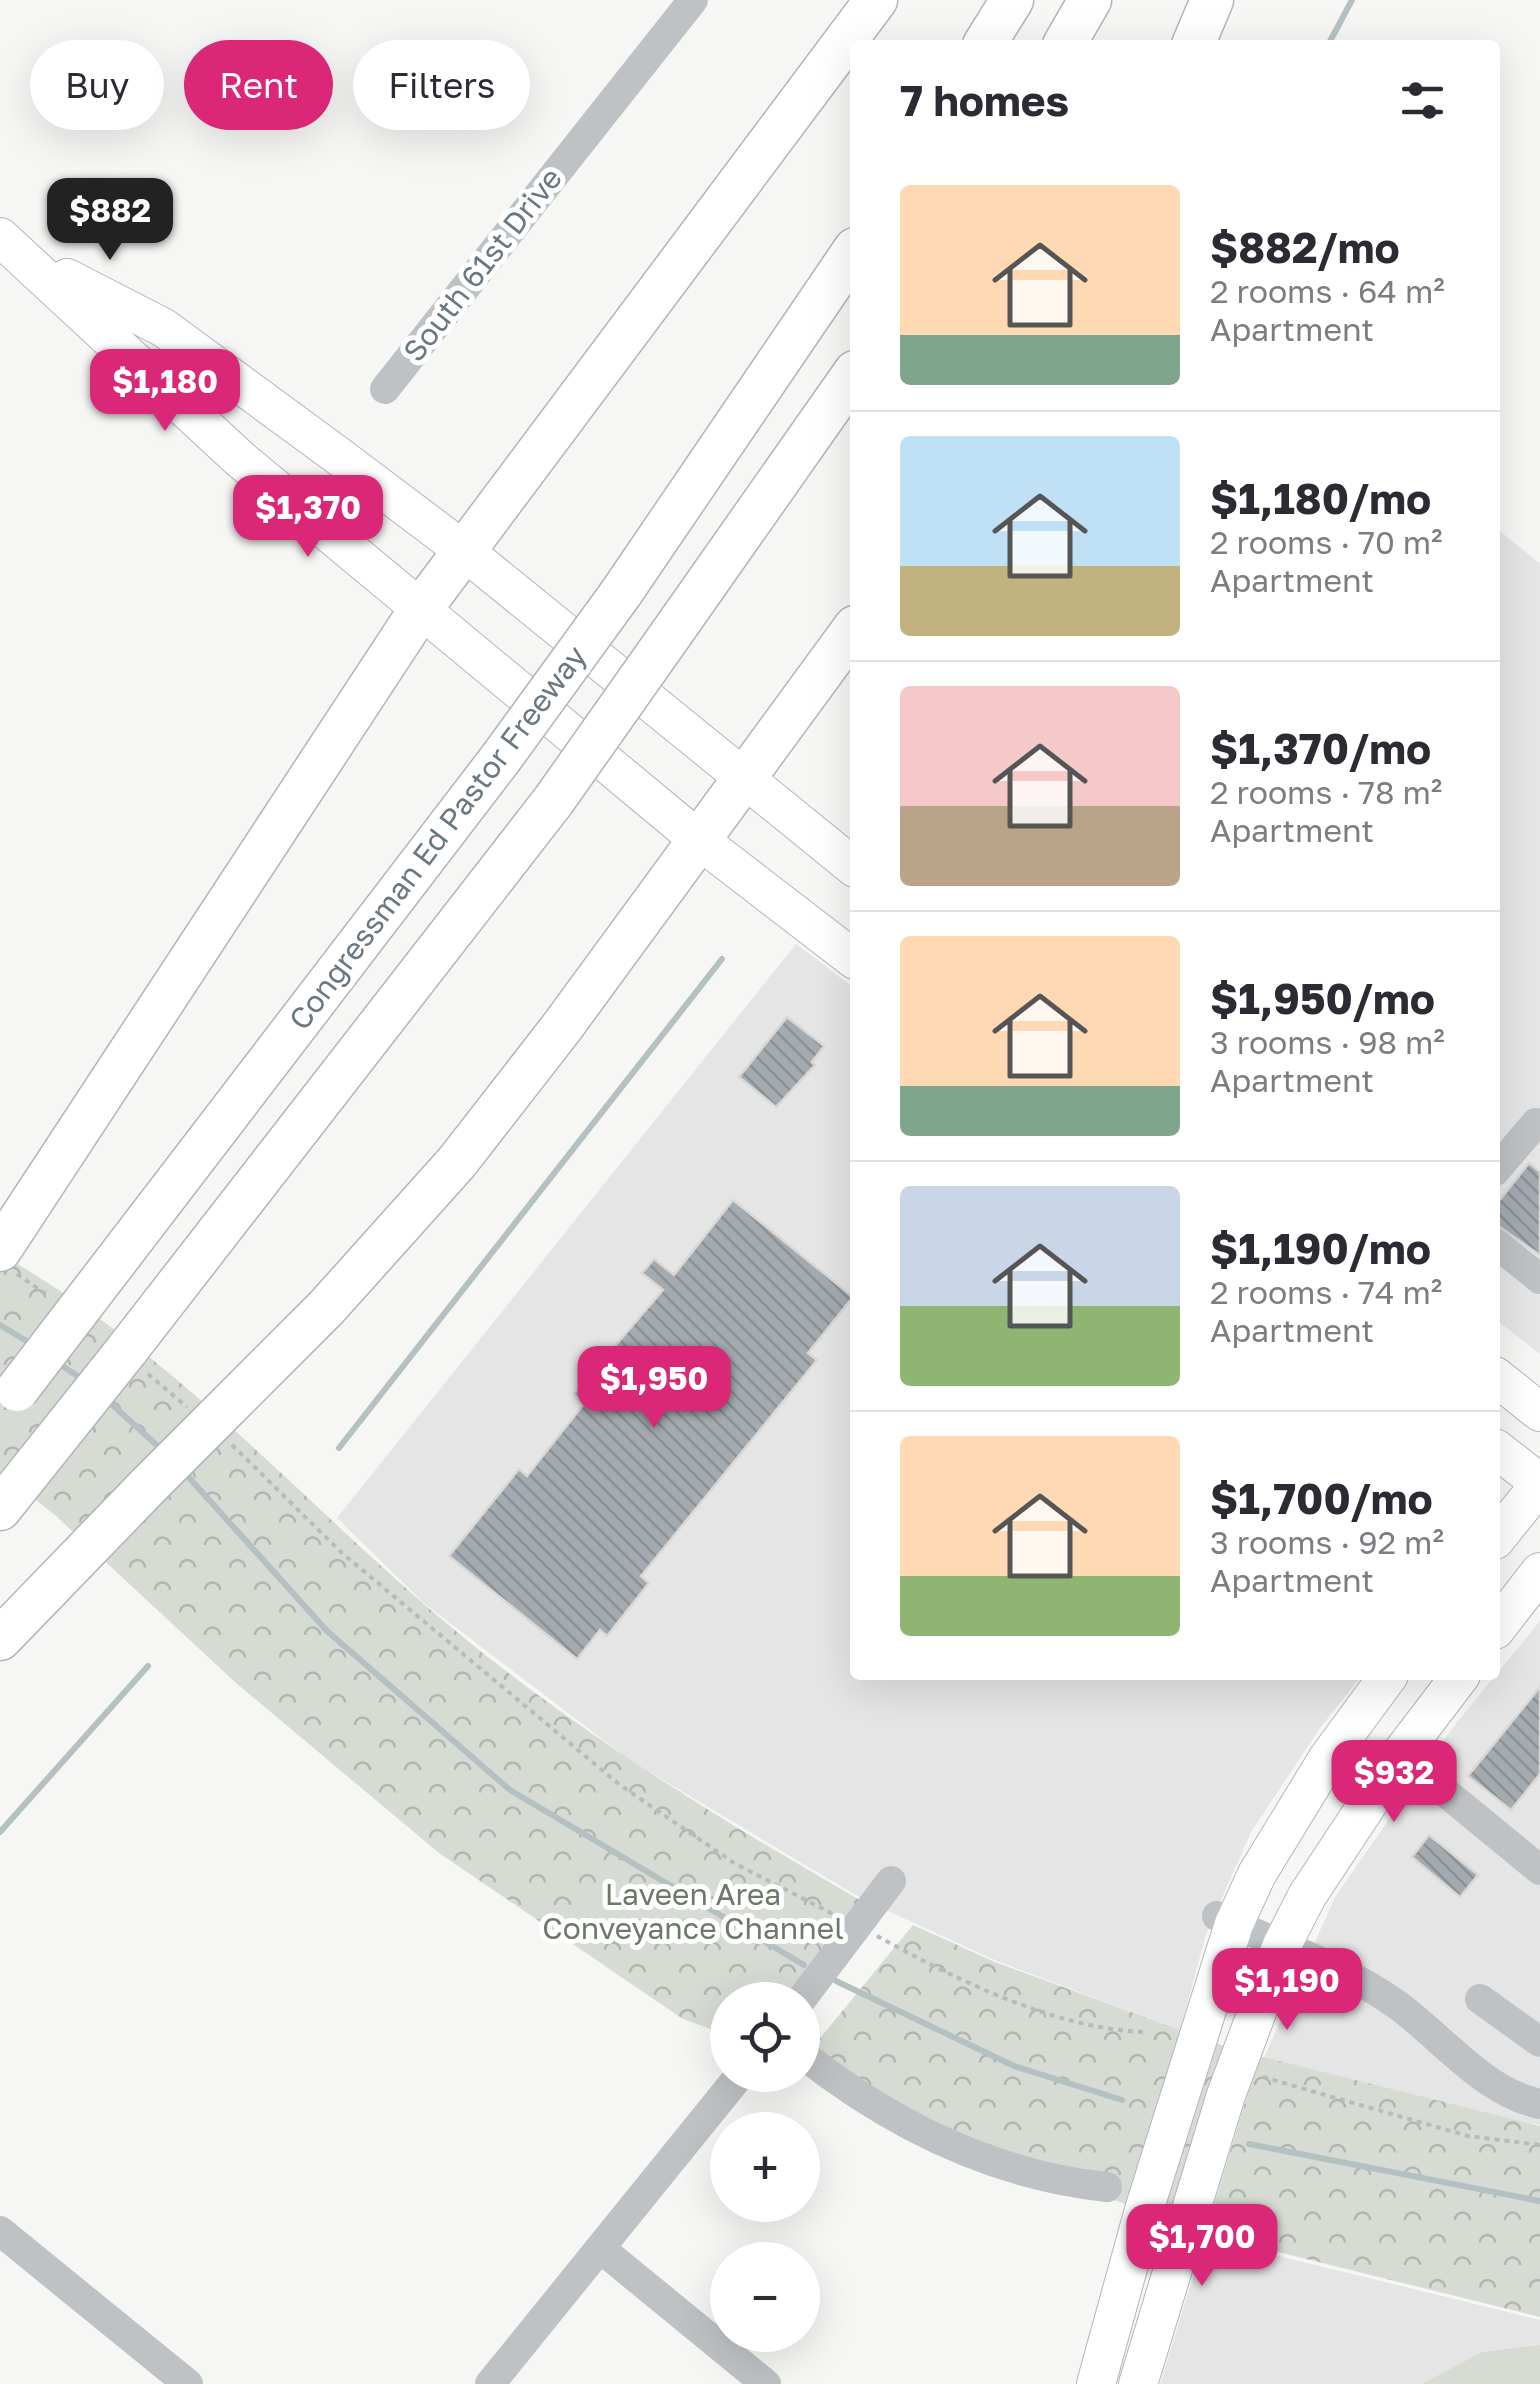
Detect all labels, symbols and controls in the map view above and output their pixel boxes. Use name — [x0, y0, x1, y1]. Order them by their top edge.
chip: Buy — [30, 40, 164, 130]
chip: Rent — [184, 40, 333, 130]
chip: Filters — [353, 40, 530, 130]
icon: filters — [1395, 73, 1450, 128]
text: 7 homes — [900, 75, 1069, 125]
street label: South 61st Drive — [395, 160, 569, 368]
pin: $882 — [51, 178, 169, 263]
text: $882 — [69, 191, 151, 229]
text: $882/mo — [1210, 222, 1400, 272]
icon: home — [980, 225, 1100, 345]
text: 2 rooms · 64 m² — [1210, 272, 1445, 310]
text: Apartment — [1210, 310, 1374, 348]
pin: $1,180 — [84, 349, 246, 434]
text: $1,180 — [112, 362, 218, 400]
text: $1,180/mo — [1210, 473, 1431, 523]
pin: $1,370 — [227, 475, 389, 560]
icon: home — [980, 476, 1100, 596]
text: $1,370 — [255, 488, 361, 526]
text: 2 rooms · 70 m² — [1210, 523, 1443, 561]
text: Apartment — [1210, 561, 1374, 599]
street label: Congressman Ed Pastor Freeway — [281, 638, 594, 1036]
text: $1,370/mo — [1210, 723, 1431, 773]
icon: home — [980, 726, 1100, 846]
text: 2 rooms · 78 m² — [1210, 773, 1442, 811]
text: Apartment — [1210, 811, 1374, 849]
text: $1,950/mo — [1210, 973, 1435, 1023]
icon: home — [980, 976, 1100, 1096]
text: 3 rooms · 98 m² — [1210, 1023, 1445, 1061]
text: Apartment — [1210, 1061, 1374, 1099]
text: $1,190/mo — [1210, 1223, 1431, 1273]
icon: home — [980, 1226, 1100, 1346]
text: 2 rooms · 74 m² — [1210, 1273, 1442, 1311]
text: Apartment — [1210, 1311, 1374, 1349]
pin: $1,950 — [573, 1346, 735, 1431]
text: $1,950 — [600, 1359, 708, 1397]
text: $1,700/mo — [1210, 1473, 1433, 1523]
icon: home — [980, 1476, 1100, 1596]
text: 3 rooms · 92 m² — [1210, 1523, 1444, 1561]
text: Apartment — [1210, 1561, 1374, 1599]
pin: $932 — [1335, 1740, 1453, 1825]
text: $932 — [1354, 1753, 1434, 1791]
park label: Laveen Area Conveyance Channel — [542, 1876, 844, 1946]
pin: $1,190 — [1206, 1948, 1368, 2033]
text: $1,190 — [1234, 1961, 1340, 1999]
map controls — [710, 1982, 820, 2352]
button: locate — [710, 1982, 820, 2092]
button: + — [710, 2112, 820, 2222]
pin: $1,700 — [1121, 2204, 1283, 2289]
text: $1,700 — [1148, 2217, 1256, 2255]
button: − — [710, 2242, 820, 2352]

